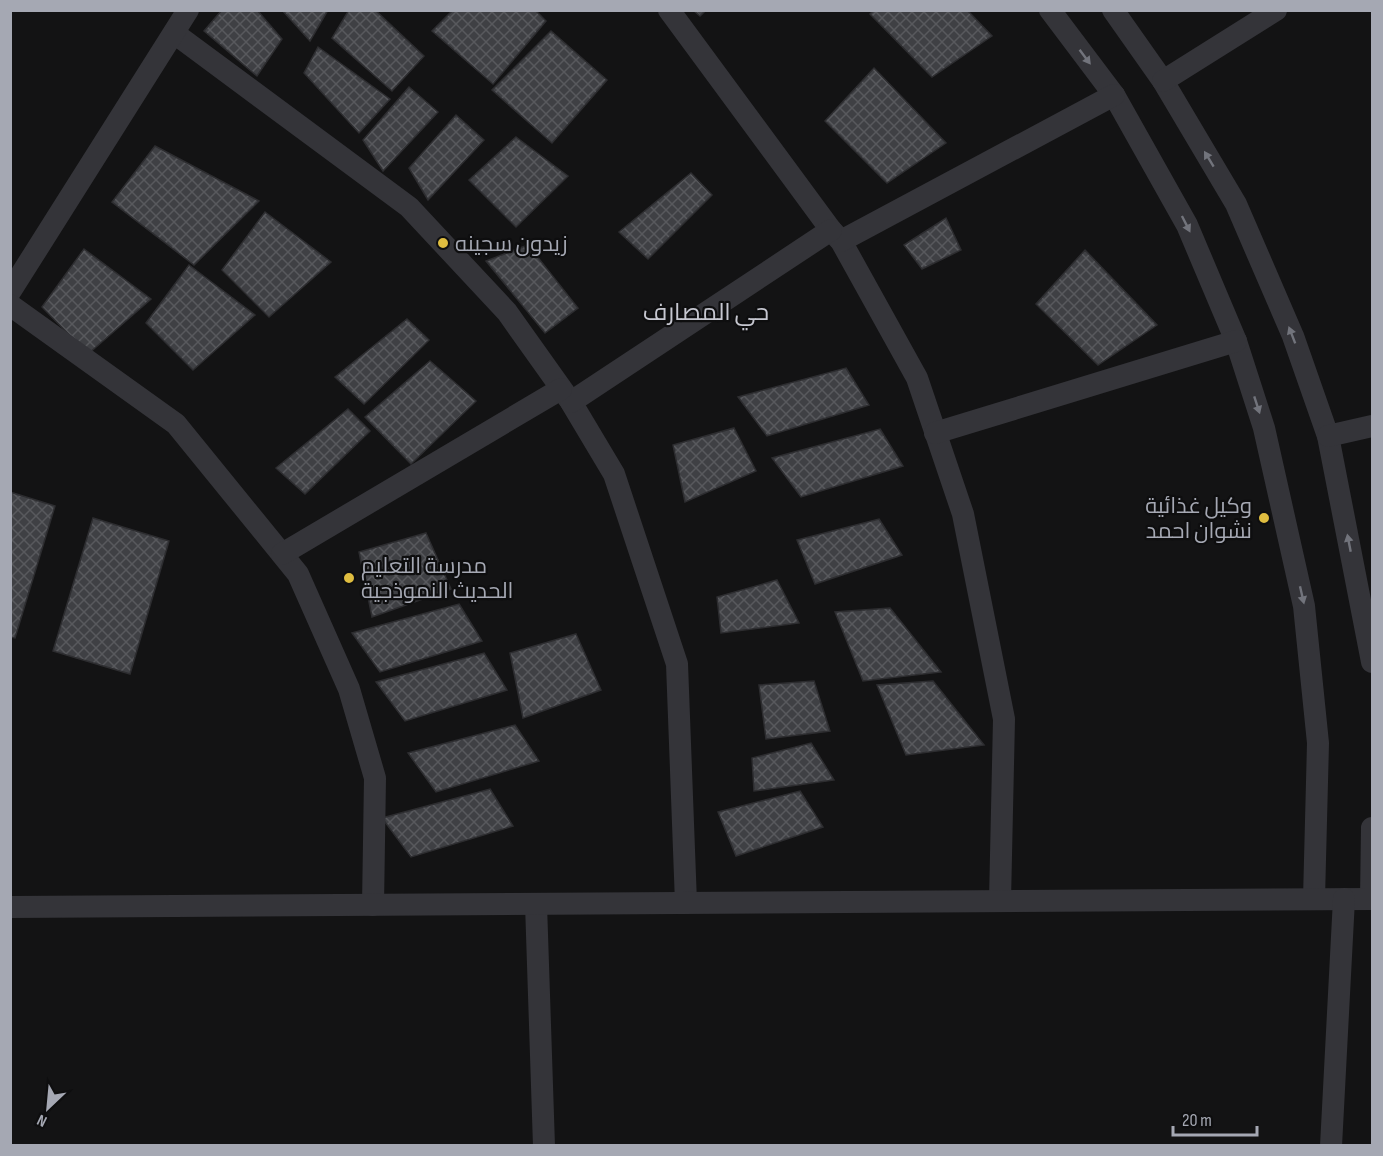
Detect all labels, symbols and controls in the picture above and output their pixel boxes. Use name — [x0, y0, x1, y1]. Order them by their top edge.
one-way arrow — [1079, 49, 1092, 65]
one-way arrow — [1204, 150, 1214, 167]
one-way arrow — [1181, 215, 1191, 232]
place label: زيدون سجينه — [455, 231, 567, 258]
marker: زيدون سجينه — [436, 236, 450, 250]
district label: حي المصارف — [643, 298, 769, 331]
one-way arrow — [1287, 326, 1297, 344]
one-way arrow — [1252, 396, 1262, 414]
place label: وكيل غذائية نشوان احمد — [1145, 493, 1252, 545]
marker: وكيل غذائية نشوان احمد — [1257, 511, 1271, 525]
one-way arrow — [1344, 533, 1353, 552]
place label: مدرسة التعليم الحديث النموذجية — [361, 553, 513, 605]
marker: مدرسة التعليم الحديث النموذجية — [342, 571, 356, 585]
one-way arrow — [1298, 585, 1307, 604]
north arrow — [18, 1078, 78, 1138]
scale bar — [1173, 1099, 1257, 1137]
text: N — [34, 1110, 50, 1131]
text: 20 m — [1182, 1110, 1212, 1131]

